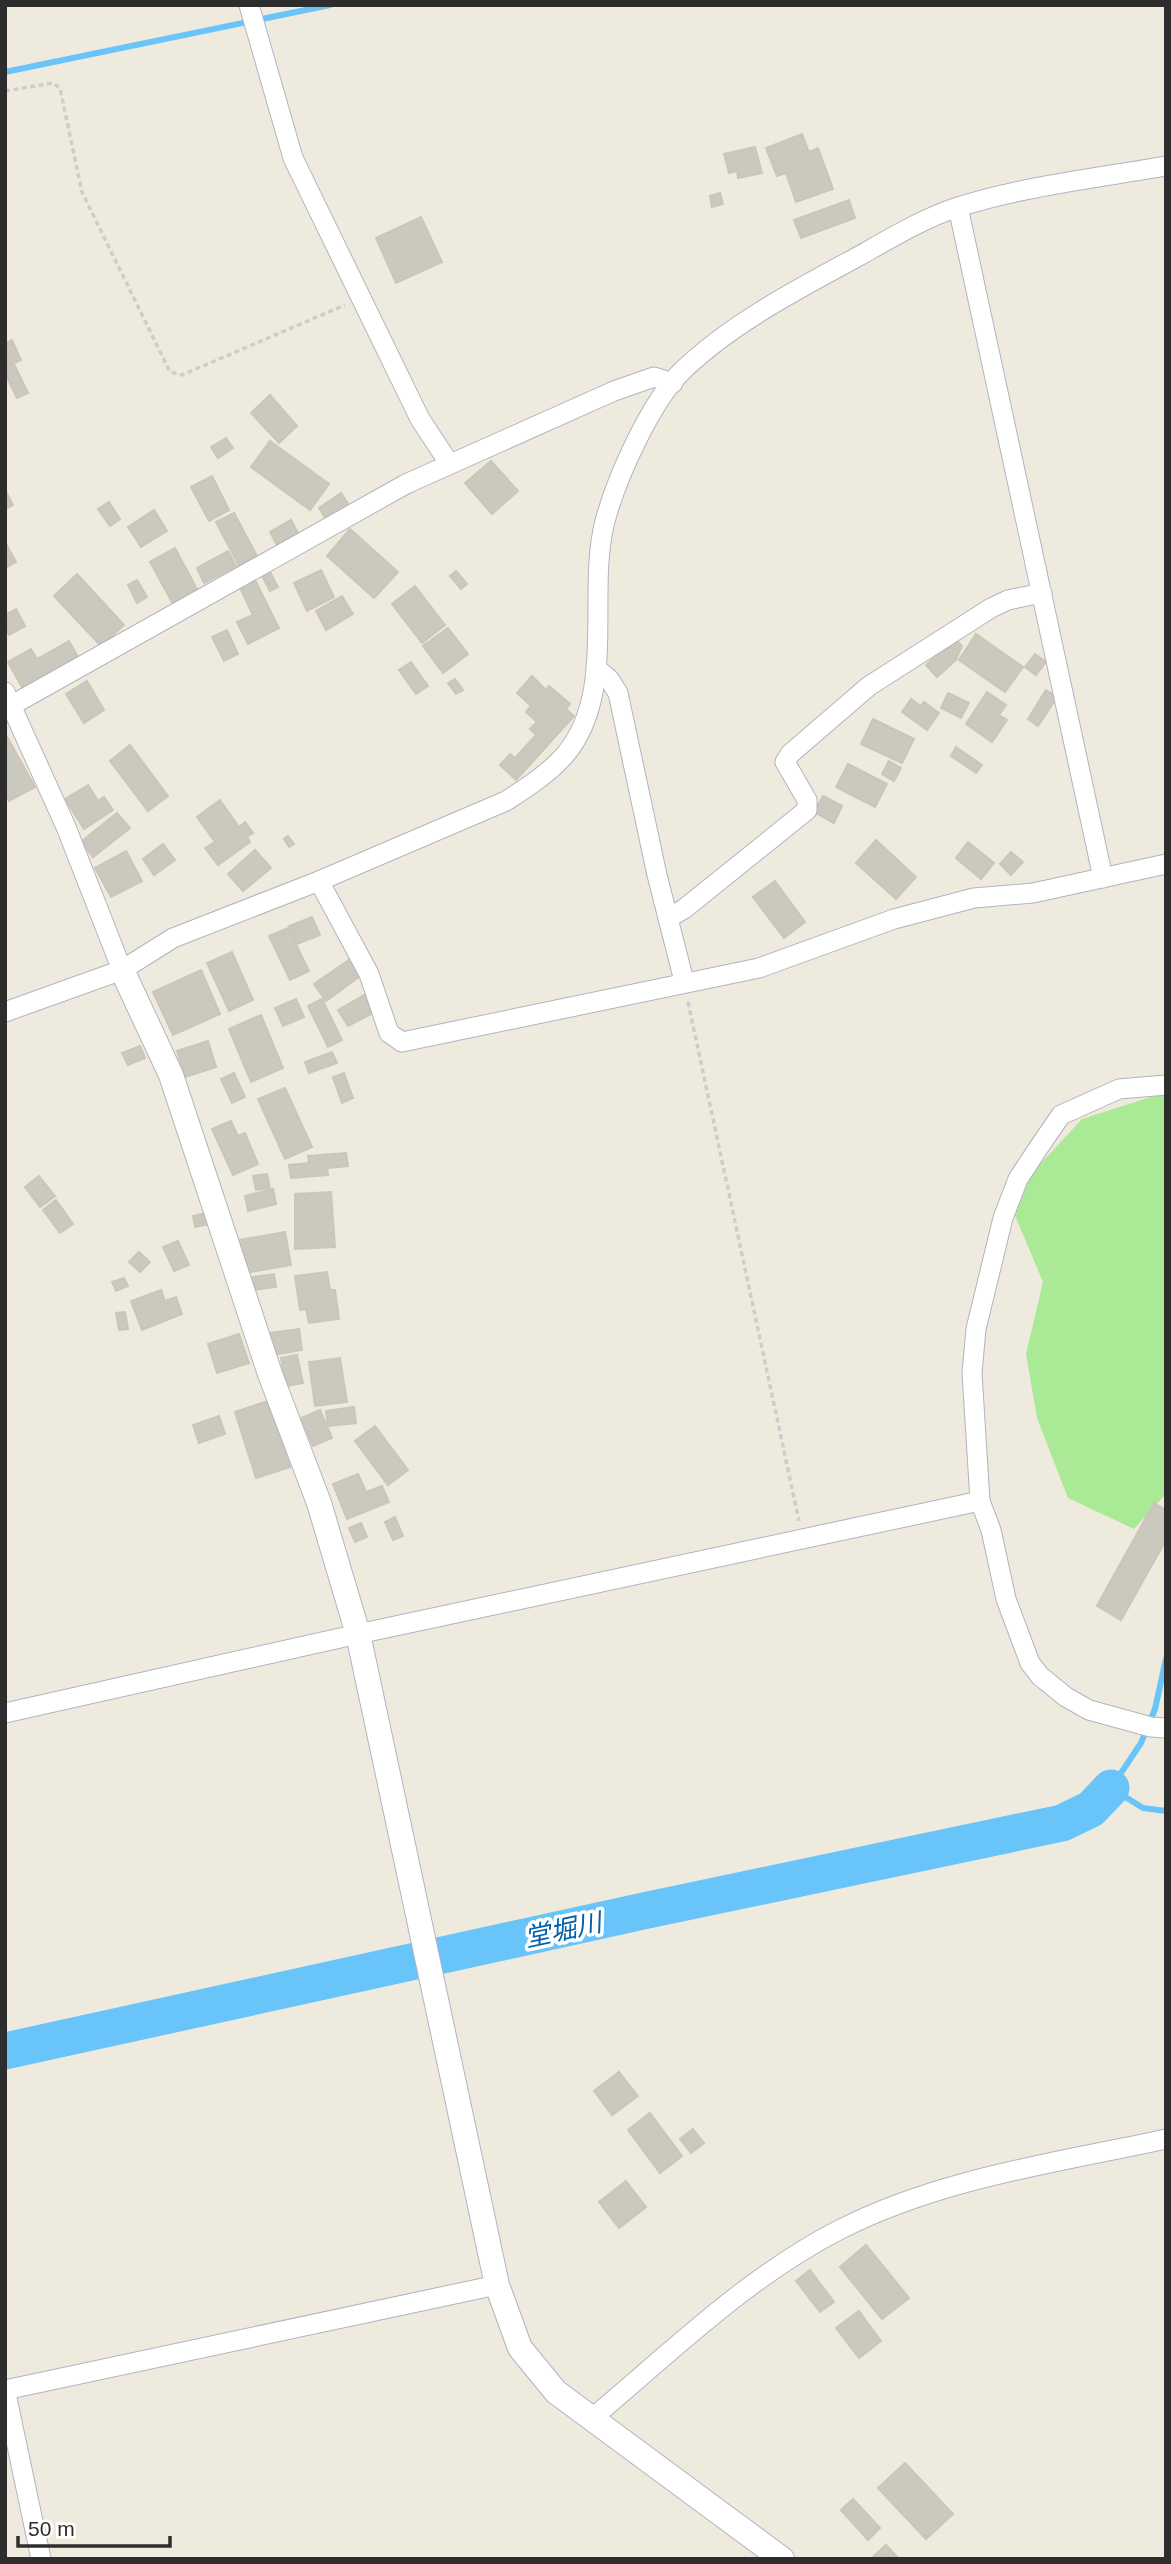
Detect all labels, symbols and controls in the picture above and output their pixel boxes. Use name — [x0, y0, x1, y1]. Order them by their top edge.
water label: 堂堀川 — [522, 1907, 607, 1953]
scale bar — [18, 2504, 170, 2548]
text: 50 m — [28, 2517, 75, 2540]

